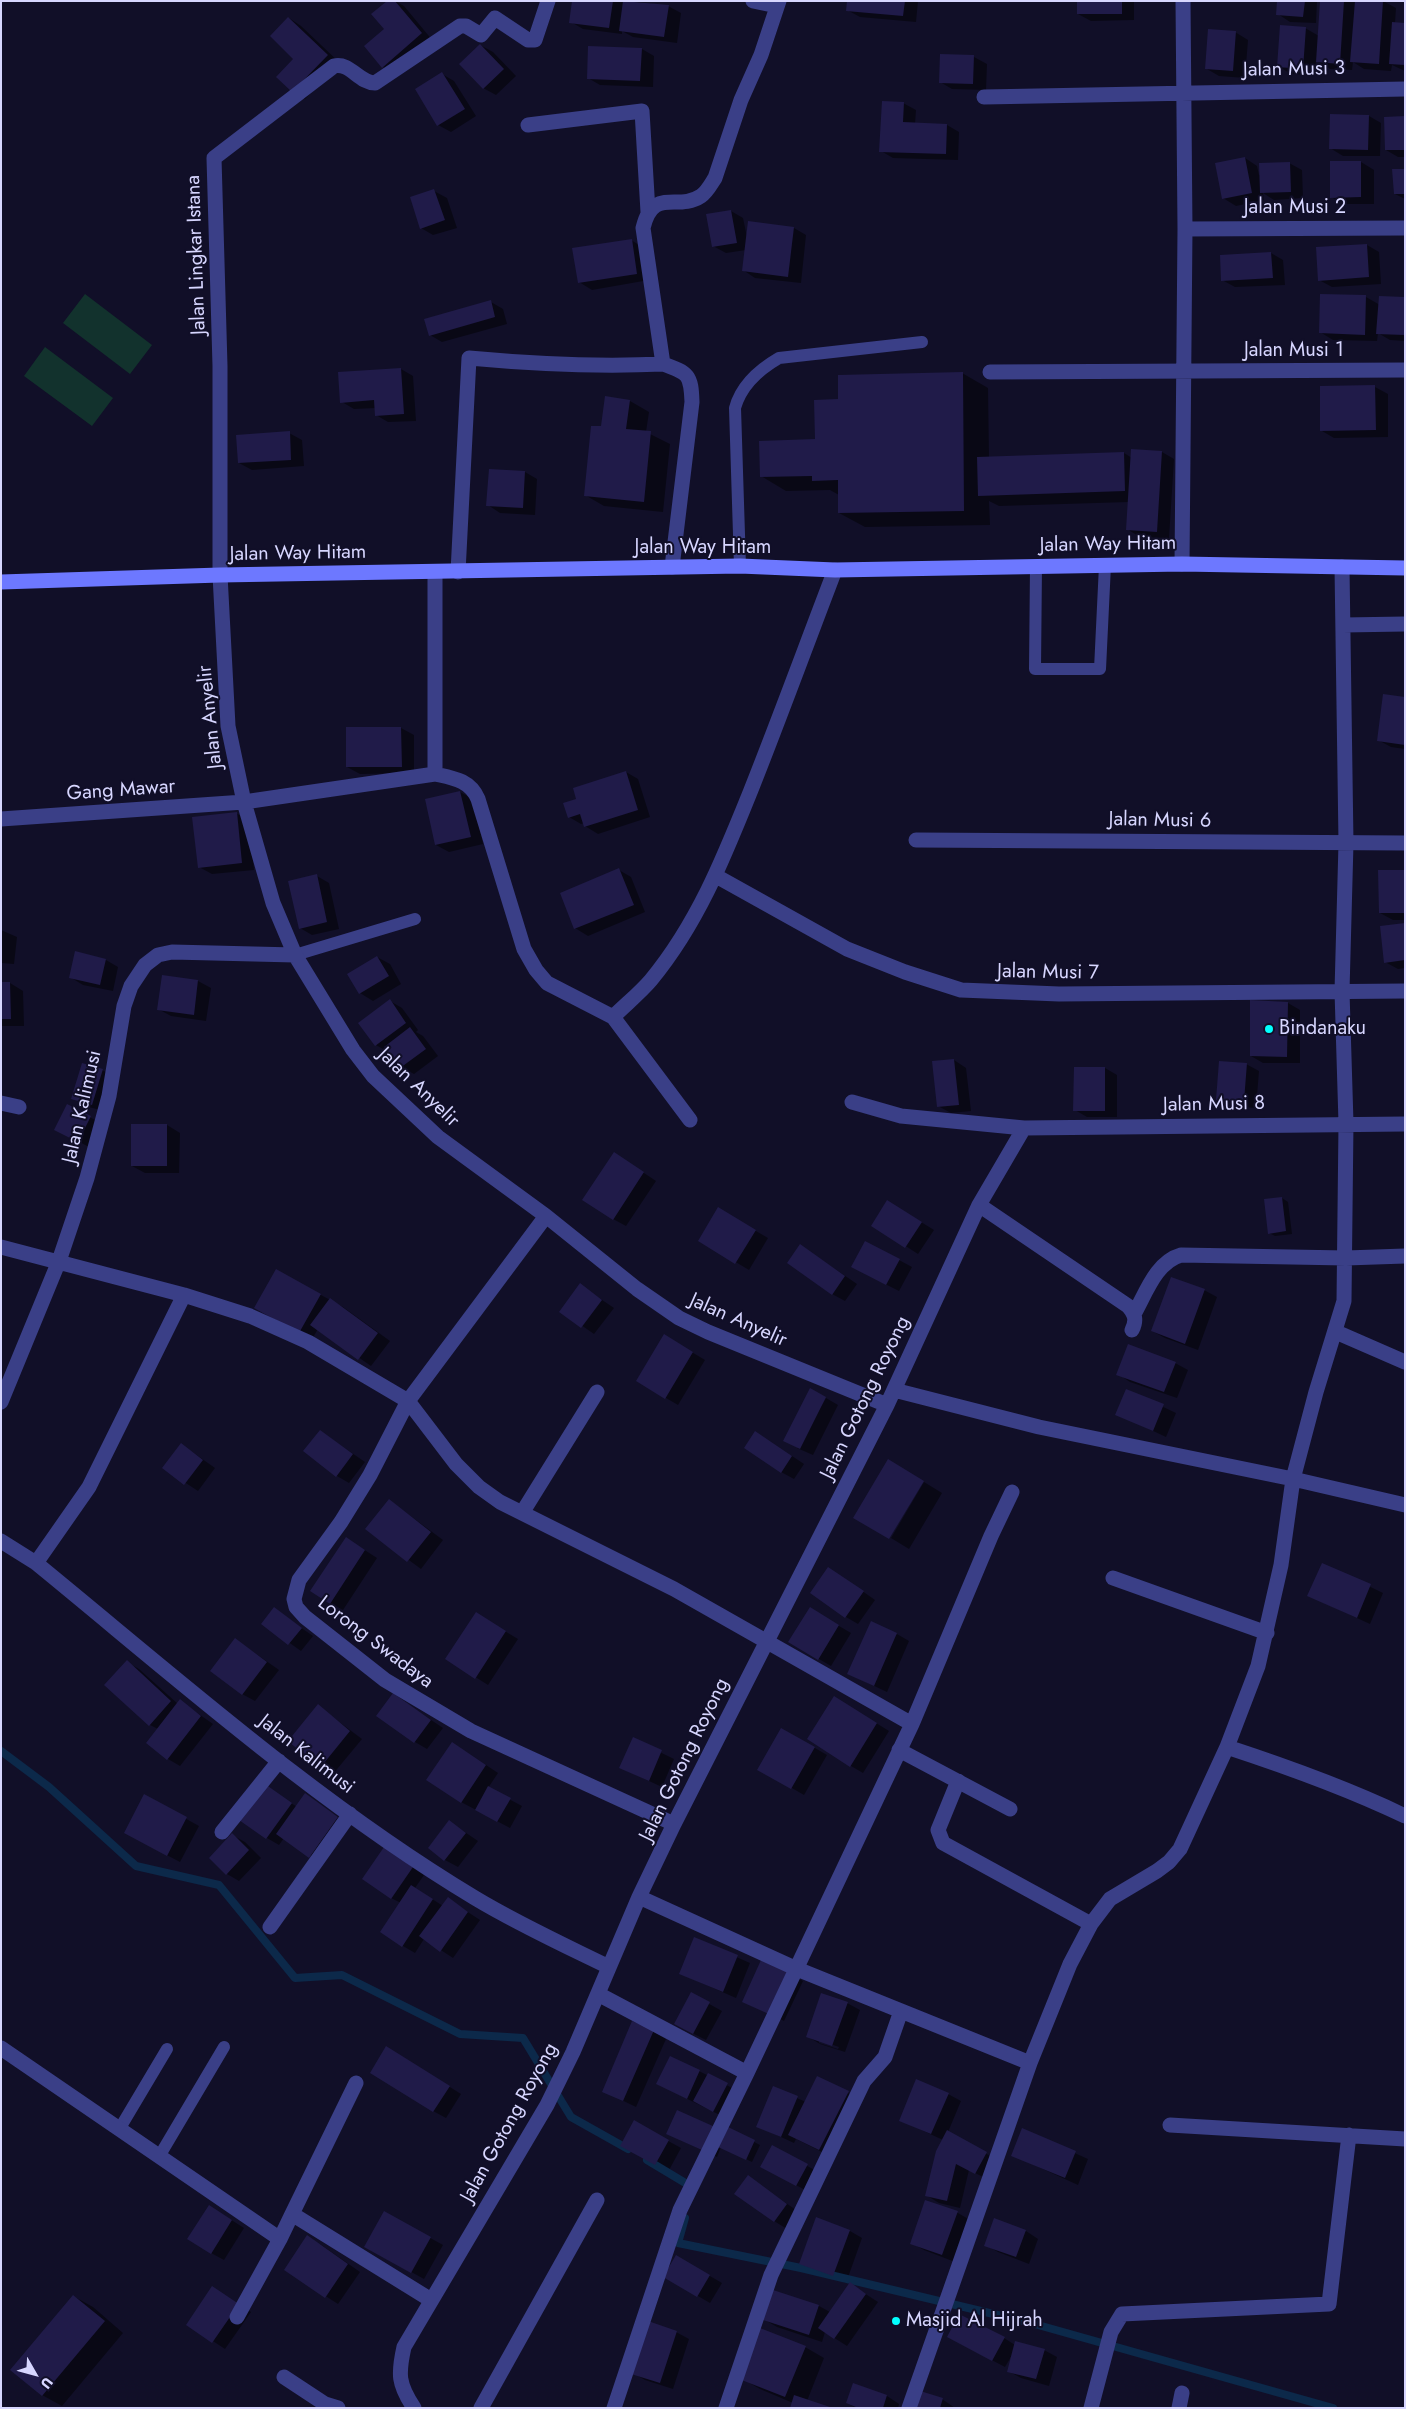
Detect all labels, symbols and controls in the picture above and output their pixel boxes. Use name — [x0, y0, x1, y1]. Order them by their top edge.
street label: Jalan Musi 3 — [1243, 57, 1345, 83]
street label: Jalan Lingkar Istana — [182, 175, 212, 335]
street label: Jalan Musi 2 — [1244, 196, 1346, 220]
street label: Jalan Musi 1 — [1244, 339, 1344, 363]
street label: Jalan Way Hitam — [1039, 532, 1177, 558]
street label: Jalan Way Hitam — [635, 536, 771, 560]
street label: Jalan Way Hitam — [229, 541, 367, 567]
street label: Jalan Anyelir — [194, 664, 228, 770]
street label: Gang Mawar — [66, 775, 176, 807]
street label: Jalan Musi 6 — [1108, 808, 1212, 834]
street label: Jalan Musi 7 — [997, 960, 1099, 986]
place label: Bindanaku — [1279, 1017, 1366, 1041]
marker: Bindanaku — [1263, 1023, 1275, 1035]
street label: Jalan Anyelir — [372, 1043, 464, 1133]
street label: Jalan Kalimusi — [58, 1048, 108, 1166]
street label: Jalan Musi 8 — [1163, 1092, 1265, 1118]
street label: Jalan Anyelir — [686, 1289, 790, 1353]
street label: Jalan Gotong Royong — [816, 1313, 916, 1483]
street label: Lorong Swadaya — [312, 1592, 438, 1694]
street label: Jalan Gotong Royong — [635, 1675, 735, 1845]
street label: Jalan Kalimusi — [253, 1710, 359, 1800]
street label: Jalan Gotong Royong — [456, 2039, 564, 2207]
place label: Masjid Al Hijrah — [906, 2309, 1043, 2333]
marker: Masjid Al Hijrah — [890, 2315, 902, 2327]
north arrow — [10, 2349, 60, 2399]
text: U — [36, 2373, 58, 2393]

